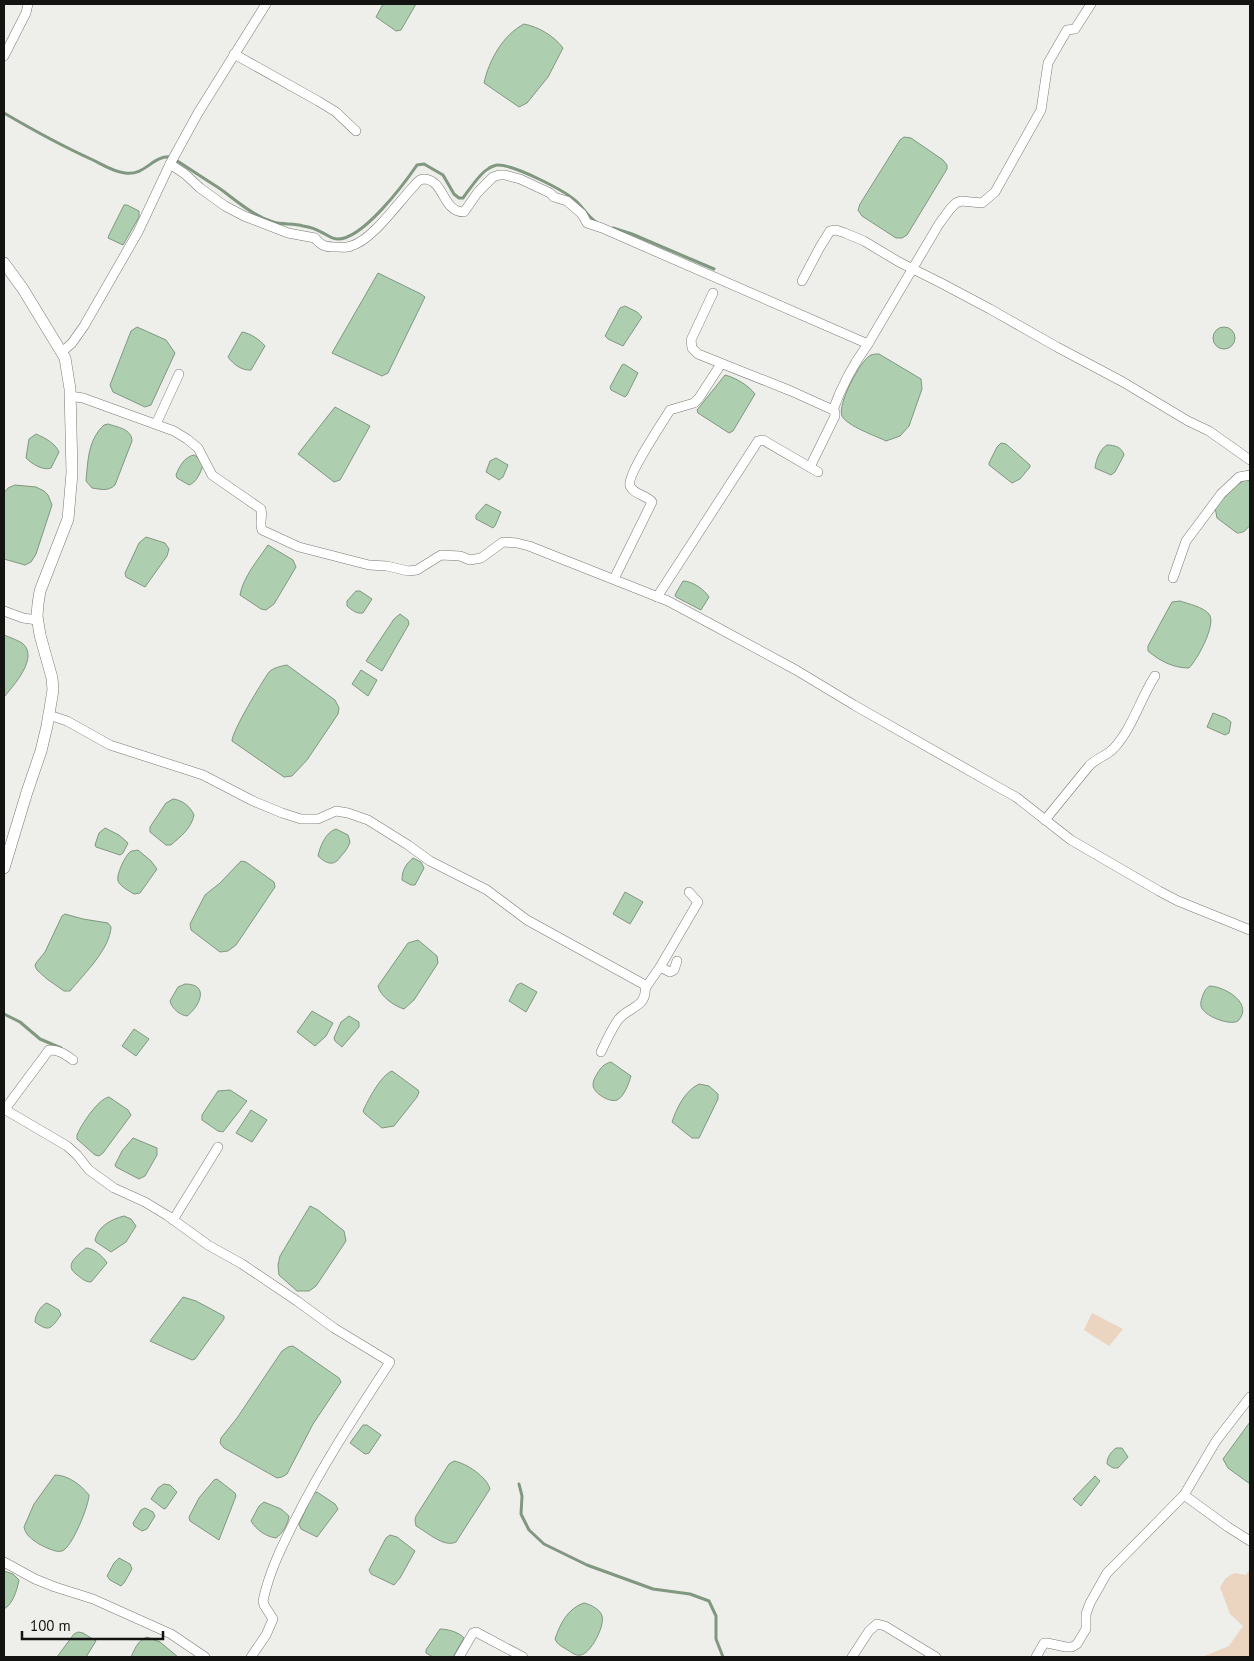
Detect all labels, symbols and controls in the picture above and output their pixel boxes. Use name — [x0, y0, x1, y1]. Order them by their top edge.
scale bar — [22, 1608, 164, 1640]
text: 100 m — [30, 1616, 71, 1635]

